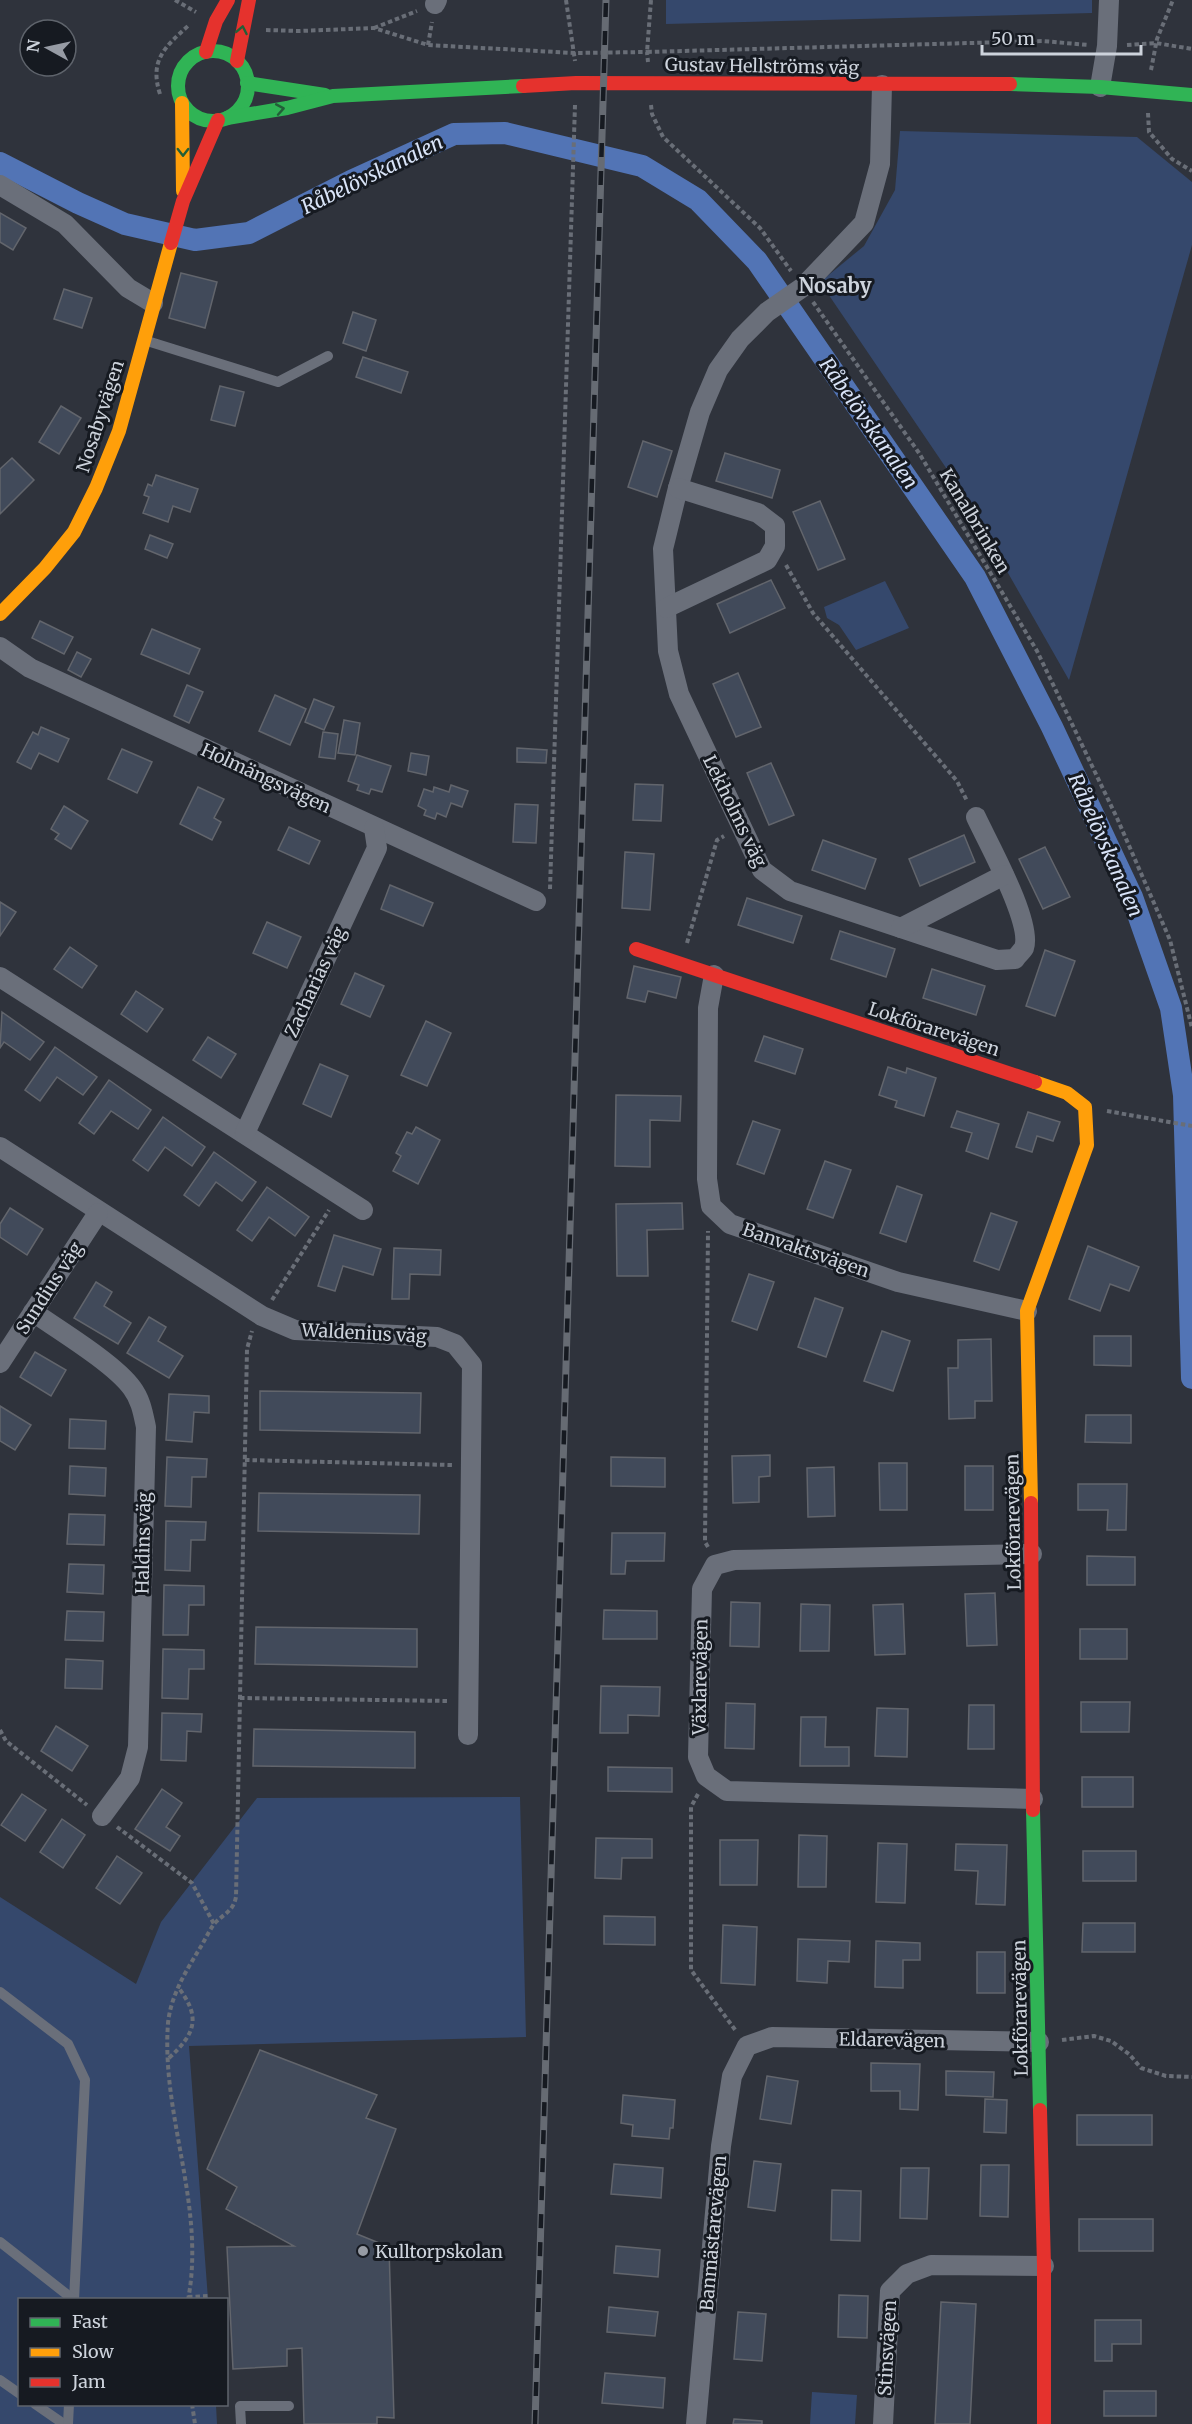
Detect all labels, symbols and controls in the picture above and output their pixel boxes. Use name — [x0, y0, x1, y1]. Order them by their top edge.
north arrow — [18, 18, 78, 78]
scale bar — [982, 18, 1141, 56]
one-way arrow — [235, 26, 248, 36]
text: 50 m — [991, 27, 1035, 50]
text: N — [22, 38, 44, 54]
street label: Gustav Hellströms väg — [665, 53, 860, 79]
one-way arrow — [276, 104, 285, 116]
water label: Råbelövskanalen — [297, 129, 447, 219]
one-way arrow — [177, 148, 189, 157]
district label: Nosaby — [798, 273, 872, 298]
water label: Råbelövskanalen — [814, 353, 924, 493]
street label: Nosabyvägen — [71, 357, 129, 475]
street label: Kanalbrinken — [935, 464, 1015, 578]
street label: Holmängsvägen — [197, 738, 335, 818]
street label: Lekholms väg — [698, 751, 772, 871]
water label: Råbelövskanalen — [1063, 769, 1149, 921]
street label: Zacharias väg — [279, 923, 351, 1041]
street label: Lokförarevägen — [865, 997, 1003, 1061]
street label: Banvaktsvägen — [740, 1218, 872, 1282]
street label: Sundius väg — [11, 1238, 87, 1338]
street label: Waldenius väg — [300, 1318, 427, 1348]
street label: Lokförarevägen — [1000, 1453, 1026, 1591]
street label: Haldins väg — [131, 1492, 155, 1594]
street label: Växlarevägen — [687, 1618, 713, 1736]
street label: Lokförarevägen — [1007, 1939, 1033, 2077]
street label: Eldarevägen — [838, 2028, 946, 2052]
street label: Banmästarevägen — [695, 2154, 731, 2312]
place label: Kulltorpskolan — [375, 2240, 503, 2263]
marker: Kulltorpskolan — [356, 2244, 370, 2258]
legend — [18, 2298, 228, 2406]
street label: Stinsvägen — [873, 2299, 901, 2397]
text: Fast — [72, 2310, 108, 2333]
text: Slow — [72, 2340, 115, 2363]
text: Jam — [71, 2370, 106, 2393]

